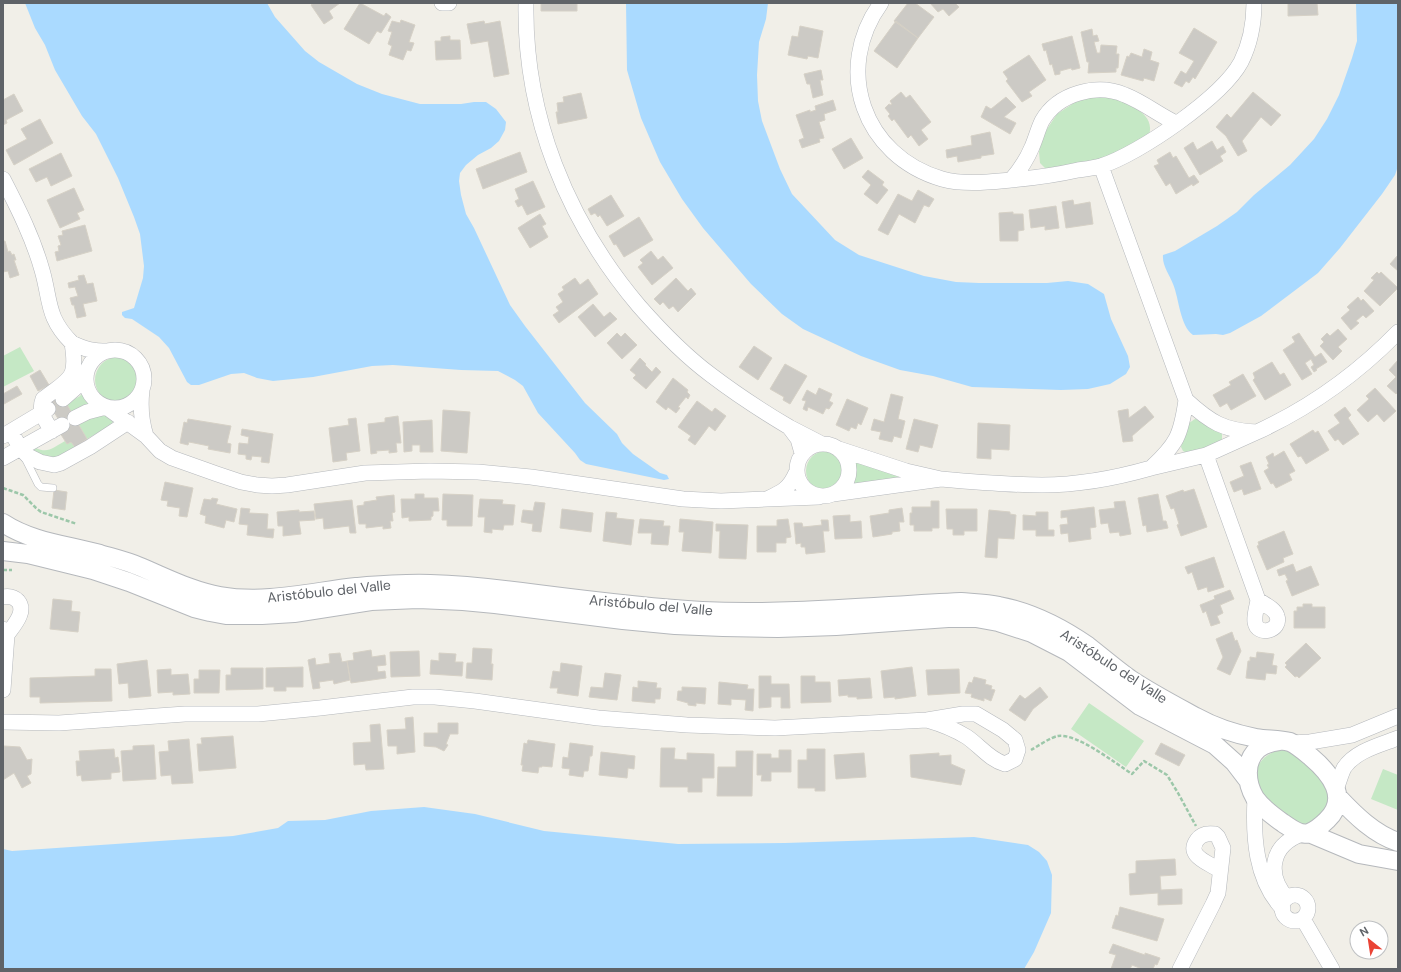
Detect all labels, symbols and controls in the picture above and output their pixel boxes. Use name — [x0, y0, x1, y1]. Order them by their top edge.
street label: Aristóbulo del Valle — [266, 576, 392, 606]
street label: Aristóbulo del Valle — [588, 591, 714, 619]
street label: Aristóbulo del Valle — [1057, 625, 1171, 707]
north arrow — [1349, 920, 1389, 960]
text: N — [1357, 923, 1371, 939]

